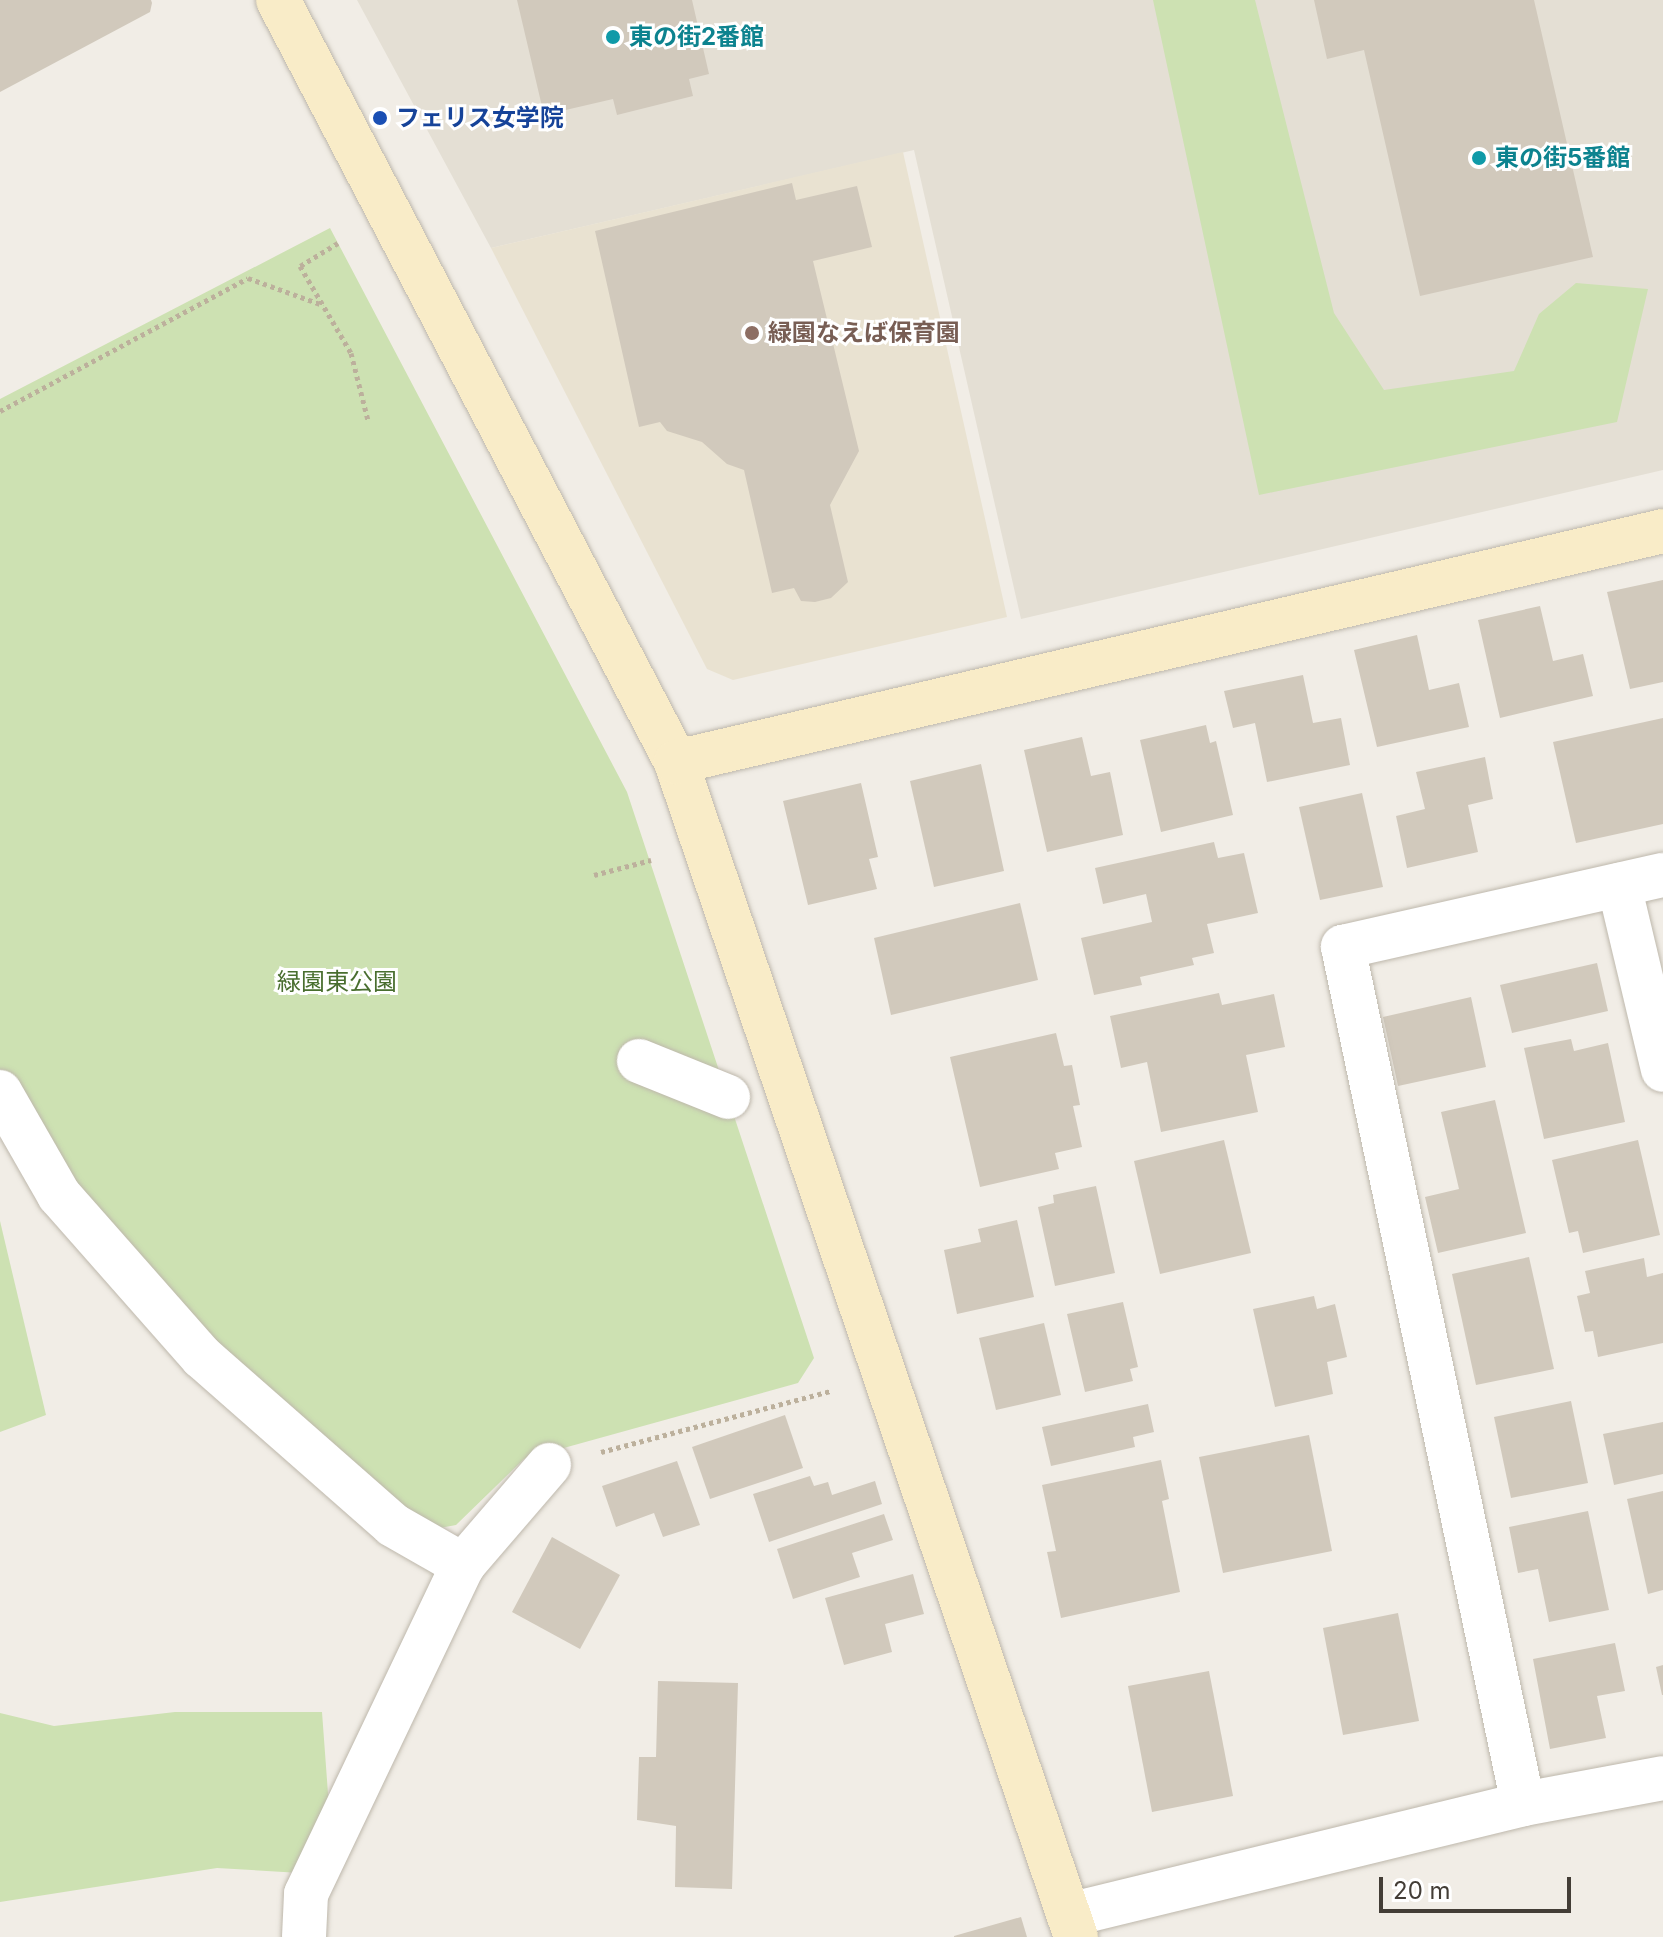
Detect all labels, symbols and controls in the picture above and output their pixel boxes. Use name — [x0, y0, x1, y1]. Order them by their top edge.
place label: 東の街2番館 — [629, 23, 764, 51]
marker: 東の街2番館 — [604, 28, 622, 46]
place label: フェリス女学院 — [396, 104, 564, 132]
marker: フェリス女学院 — [371, 109, 389, 127]
place label: 東の街5番館 — [1495, 144, 1630, 172]
marker: 東の街5番館 — [1470, 149, 1488, 167]
place label: 緑園なえば保育園 — [768, 319, 960, 347]
marker: 緑園なえば保育園 — [743, 324, 761, 342]
park label: 緑園東公園 — [277, 968, 397, 996]
scale bar — [1383, 1861, 1575, 1911]
text: 20 m — [1393, 1876, 1451, 1905]

